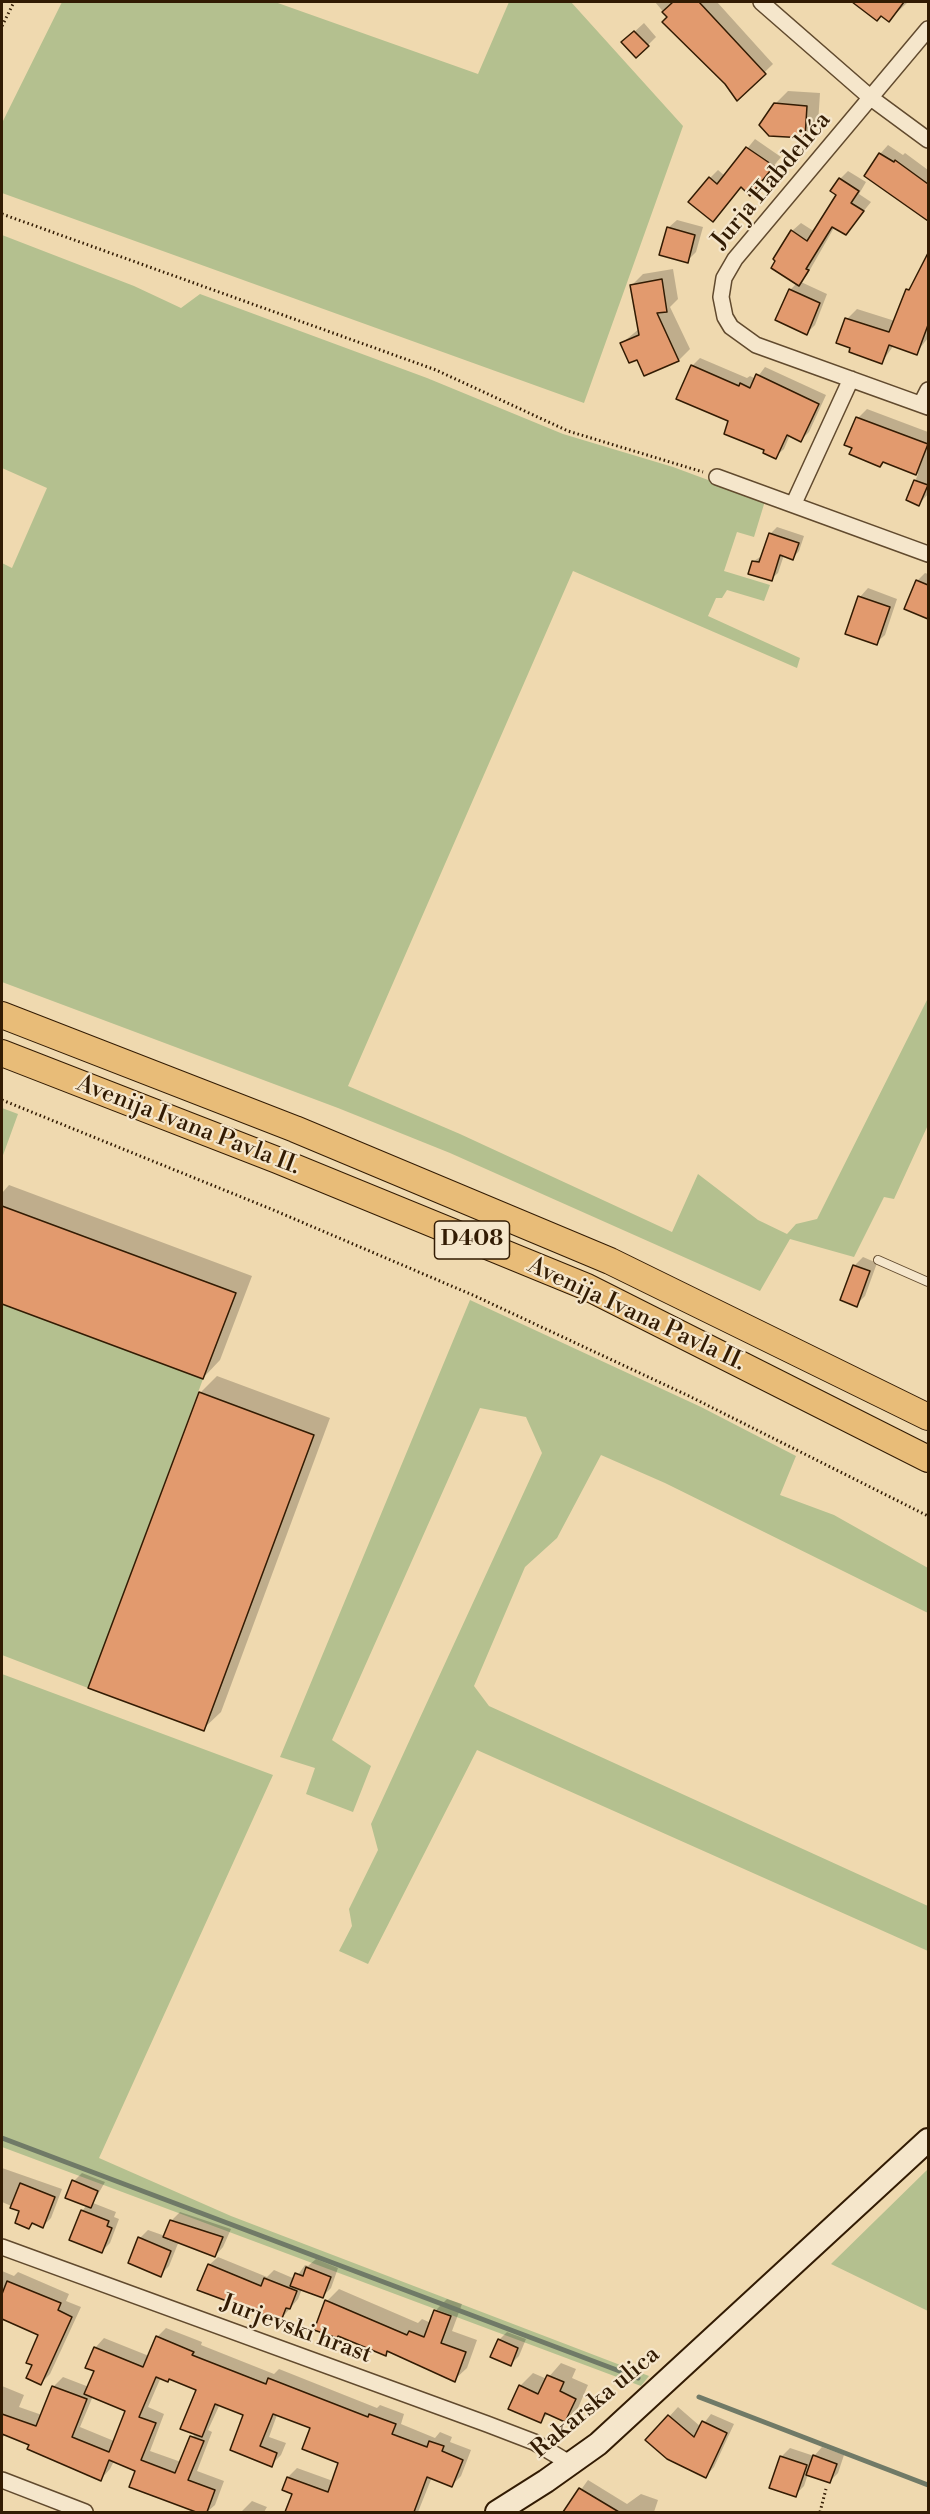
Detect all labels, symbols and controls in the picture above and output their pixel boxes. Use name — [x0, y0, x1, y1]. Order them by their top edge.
street label: Jurja Habdelića — [706, 107, 838, 255]
street label: Avenija Ivana Pavla II. — [72, 1070, 304, 1182]
road number: D408 — [434, 1221, 510, 1259]
street label: Avenija Ivana Pavla II. — [522, 1252, 750, 1378]
street label: Jurjevski hrast — [217, 2289, 375, 2371]
street label: Rakarska ulica — [526, 2341, 666, 2465]

